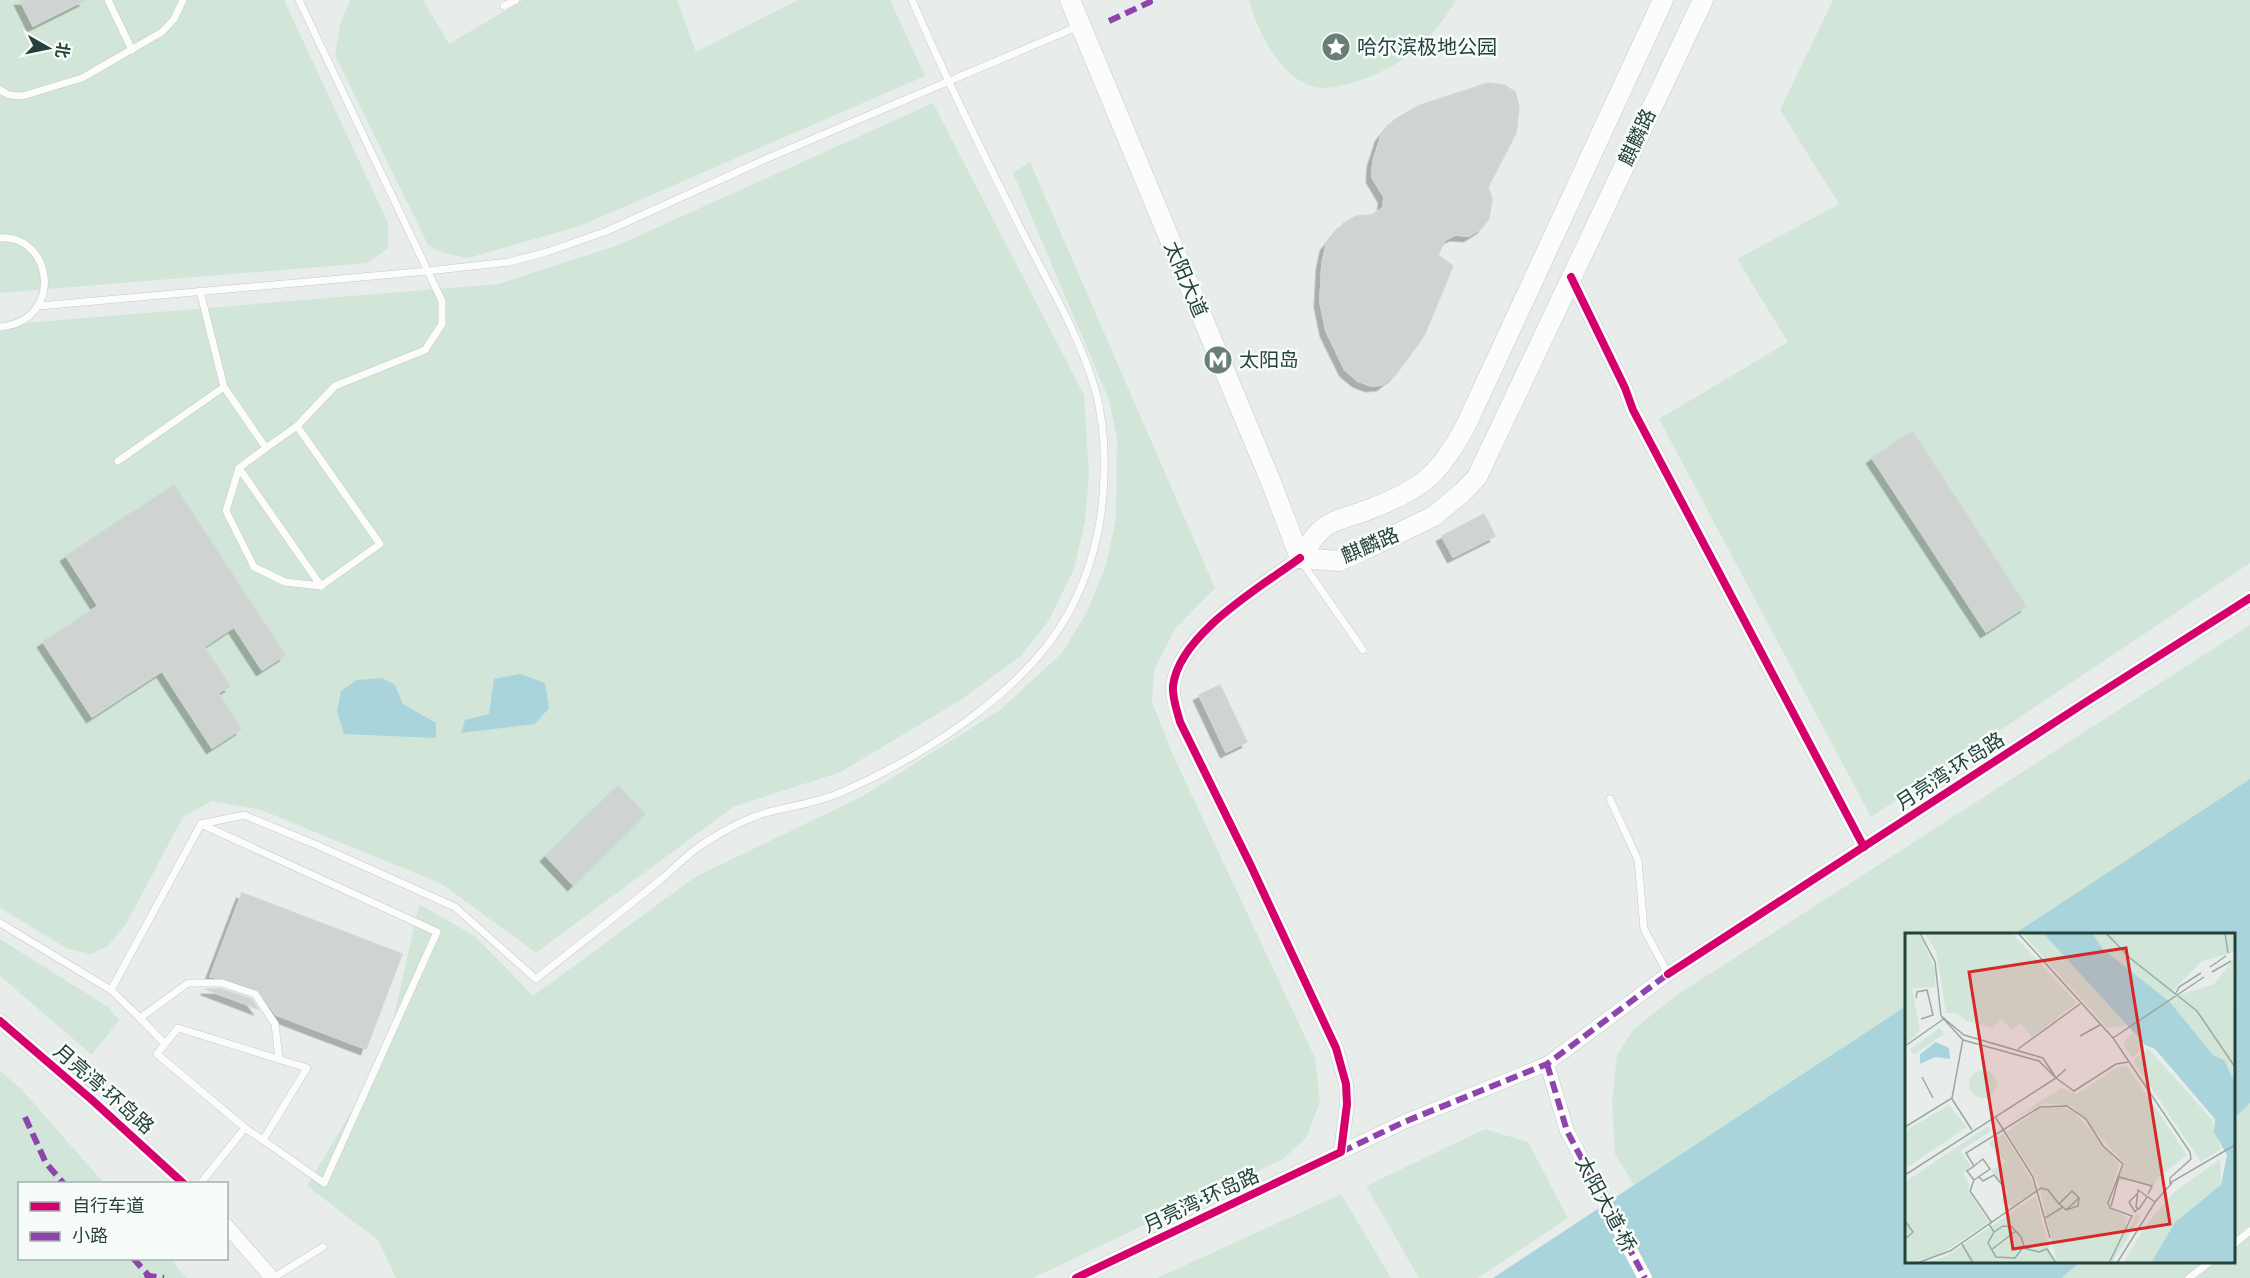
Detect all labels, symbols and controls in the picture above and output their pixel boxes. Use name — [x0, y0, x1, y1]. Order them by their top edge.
north arrow — [18, 18, 78, 78]
place icon: 哈尔滨极地公园 — [1320, 31, 1352, 63]
place label: 哈尔滨极地公园 — [1357, 35, 1497, 59]
text: 北 — [52, 41, 73, 60]
street label: 麒麟路 — [1613, 105, 1661, 169]
street label: 太阳大道 — [1159, 237, 1213, 321]
metro station icon: 太阳岛 — [1202, 344, 1234, 376]
place label: 太阳岛 — [1239, 348, 1299, 372]
street label: 麒麟路 — [1338, 522, 1402, 568]
street label: 月亮湾·环岛路 — [1891, 727, 2009, 815]
inset map — [1905, 933, 2235, 1263]
street label: 月亮湾·环岛路 — [49, 1039, 159, 1139]
street label: 太阳大道·桥 — [1571, 1152, 1641, 1256]
street label: 月亮湾·环岛路 — [1139, 1163, 1263, 1237]
legend — [18, 1182, 228, 1260]
text: 自行车道 — [72, 1195, 144, 1217]
text: 小路 — [72, 1225, 108, 1247]

